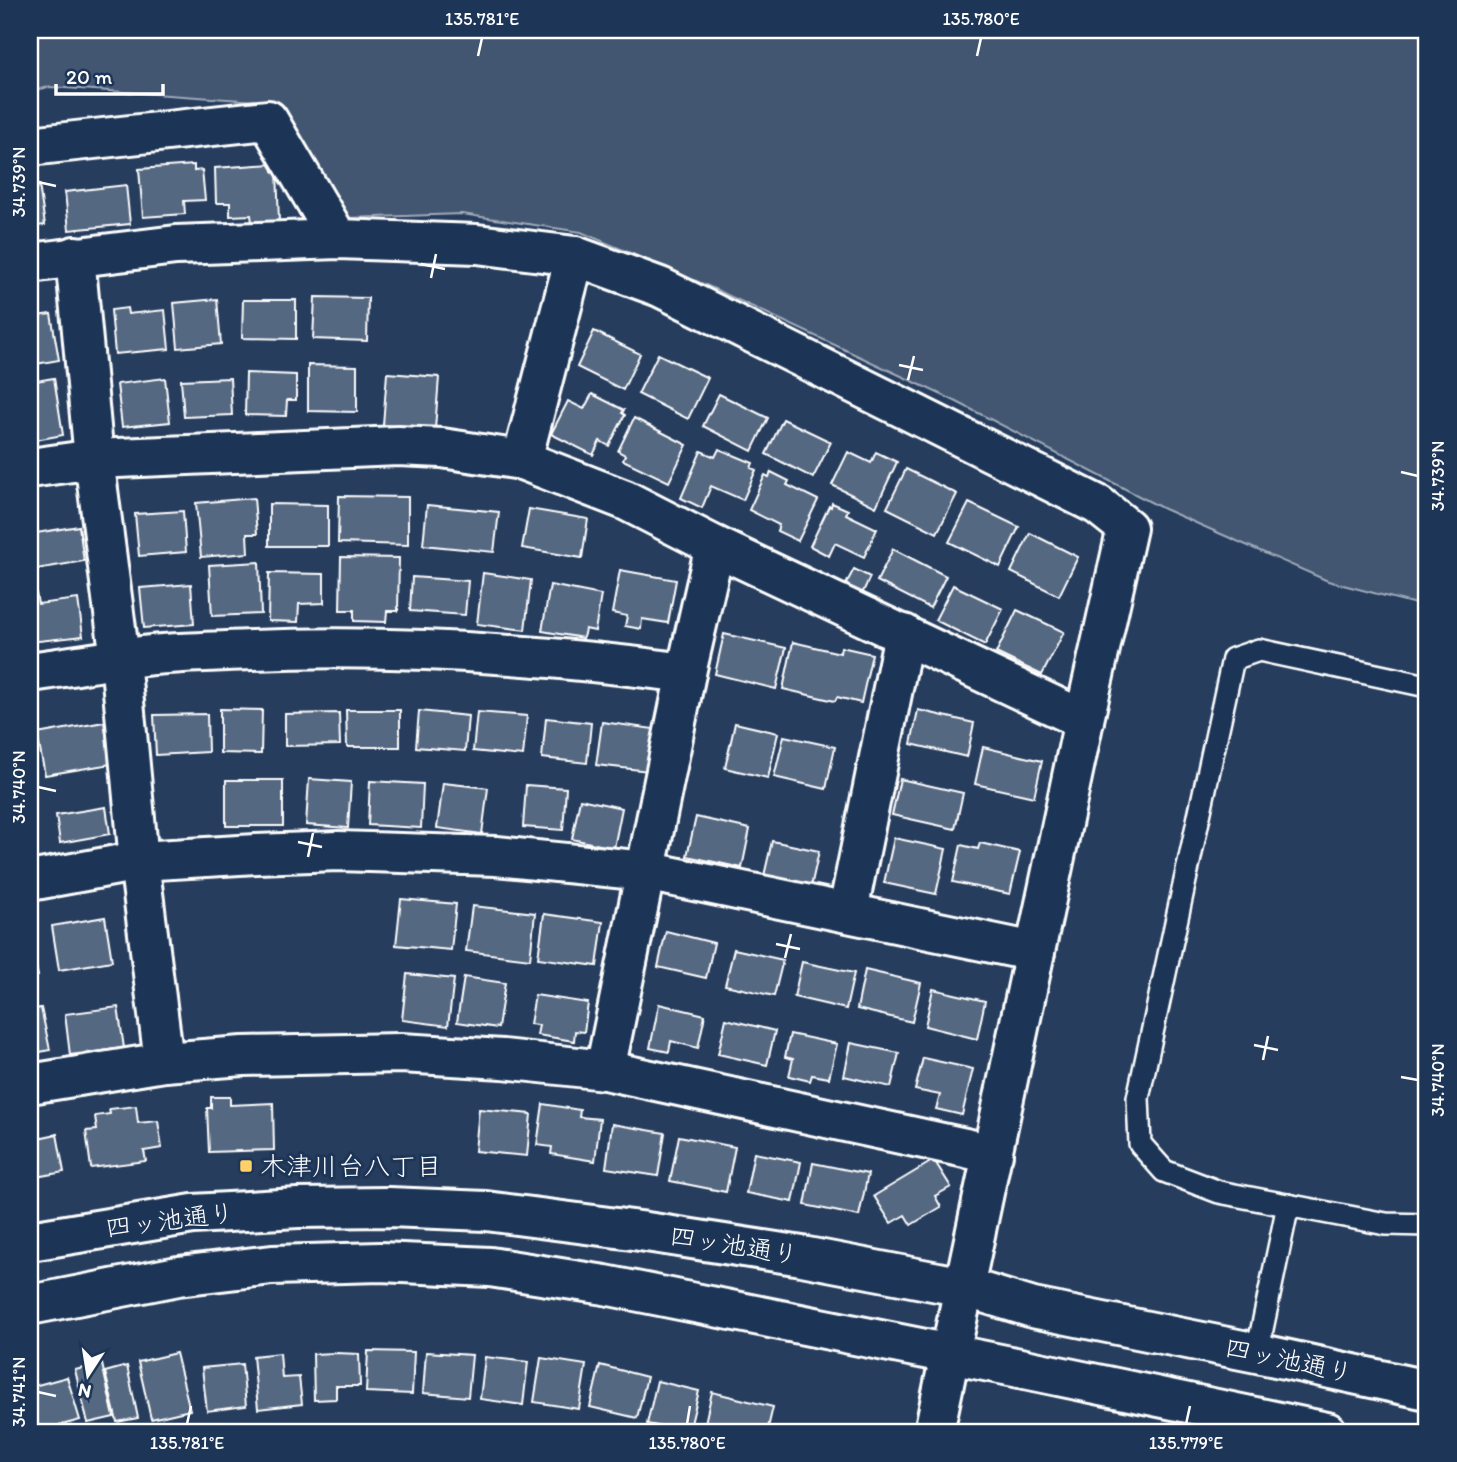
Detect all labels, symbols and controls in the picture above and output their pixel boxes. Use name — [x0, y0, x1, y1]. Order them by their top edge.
text: 135.781°E — [445, 8, 519, 30]
text: 135.780°E — [942, 8, 1020, 30]
scale bar — [56, 52, 163, 96]
text: 20 m — [66, 64, 113, 89]
text: 34.739°N — [8, 147, 30, 217]
text: 34.739°N — [1427, 441, 1449, 511]
text: 34.740°N — [8, 750, 30, 824]
text: 34.740°N — [1427, 1043, 1449, 1117]
place label: 木津川台八丁目 — [260, 1150, 442, 1182]
marker: 木津川台八丁目 — [238, 1158, 254, 1174]
street label: 四ッ池通り — [104, 1196, 236, 1244]
street label: 四ッ池通り — [667, 1219, 801, 1271]
street label: 四ッ池通り — [1222, 1331, 1356, 1389]
north arrow — [52, 1340, 122, 1410]
text: 34.741°N — [8, 1357, 30, 1427]
text: N — [76, 1379, 93, 1404]
text: 135.781°E — [150, 1432, 224, 1454]
text: 135.780°E — [648, 1432, 726, 1454]
text: 135.779°E — [1149, 1432, 1223, 1454]

